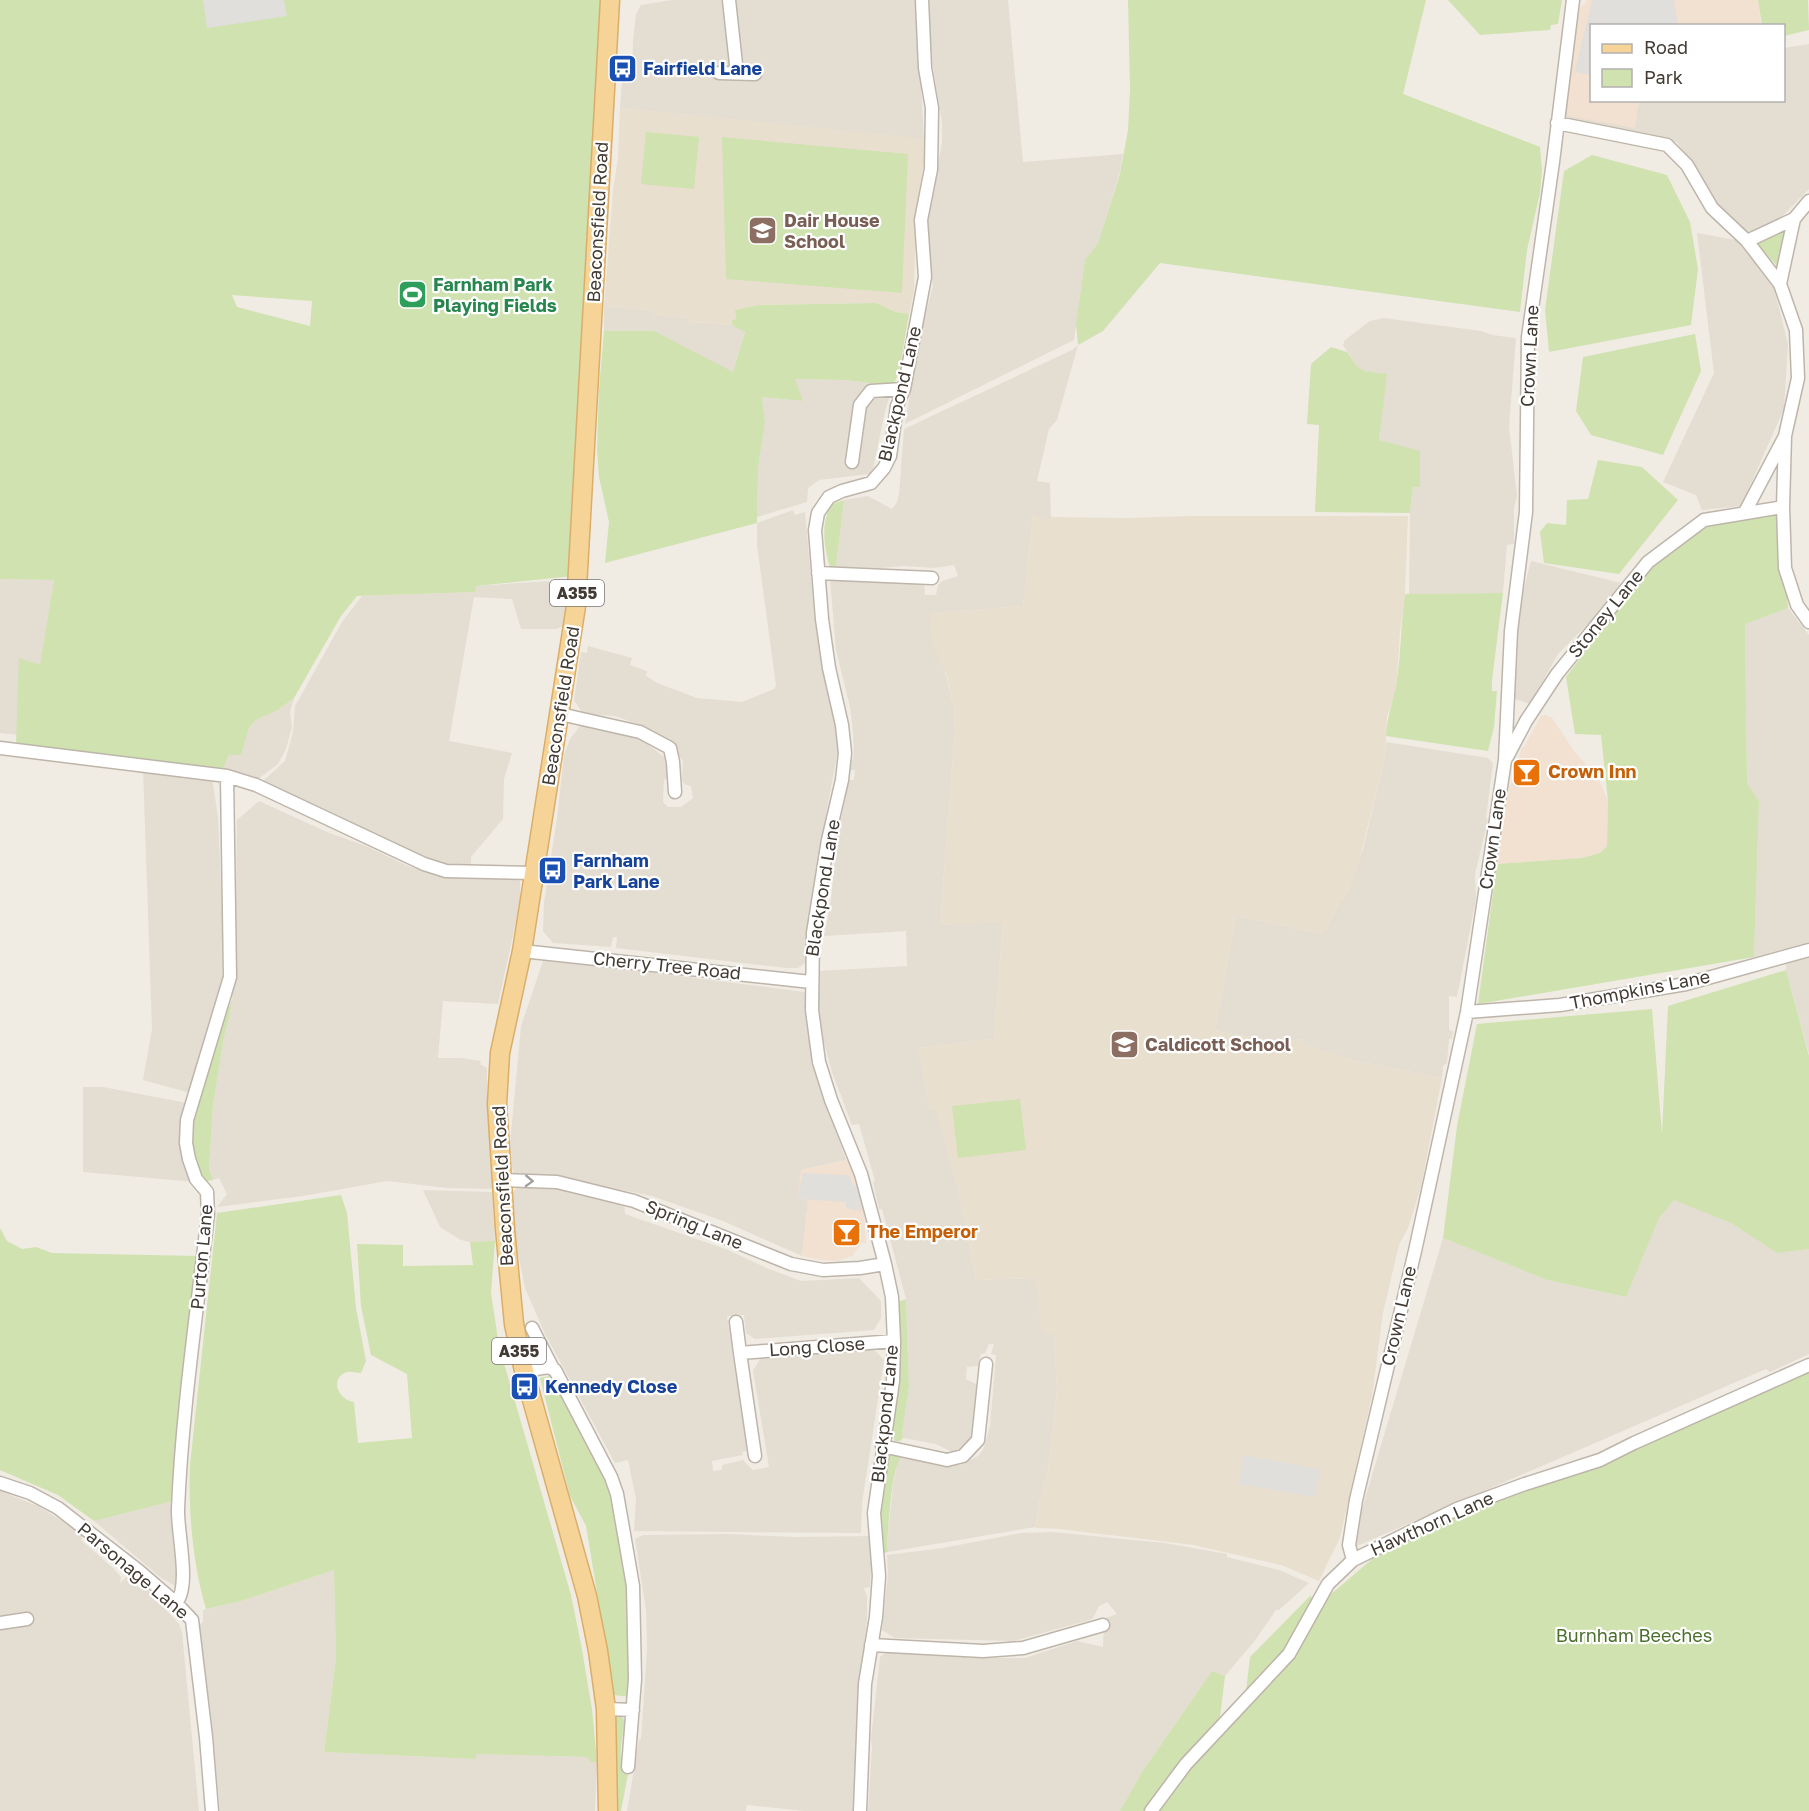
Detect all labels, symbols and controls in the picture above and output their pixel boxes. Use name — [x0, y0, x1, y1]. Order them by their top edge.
legend — [1590, 24, 1785, 102]
text: Road — [1644, 36, 1688, 58]
bus stop icon: Fairfield Lane — [606, 53, 638, 85]
place label: Fairfield Lane — [643, 57, 762, 79]
text: Park — [1644, 66, 1683, 88]
street label: Beaconsfield Road — [582, 141, 612, 303]
place label: Dair House School — [784, 209, 880, 252]
school or university icon: Dair House School — [747, 215, 779, 247]
place label: Farnham Park Playing Fields — [433, 273, 557, 316]
sports icon: Farnham Park Playing Fields — [396, 279, 428, 311]
street label: Crown Lane — [1515, 304, 1543, 407]
street label: Blackpond Lane — [873, 324, 925, 464]
street label: Stoney Lane — [1563, 565, 1647, 662]
road number: A355 — [550, 580, 604, 606]
street label: Beaconsfield Road — [537, 625, 583, 787]
bar icon: Crown Inn — [1511, 756, 1543, 788]
place label: Crown Inn — [1548, 760, 1637, 782]
street label: Crown Lane — [1474, 787, 1510, 891]
street label: Blackpond Lane — [800, 818, 844, 958]
place label: Farnham Park Lane — [573, 849, 660, 892]
bus stop icon: Farnham Park Lane — [536, 855, 568, 887]
street label: Cherry Tree Road — [592, 946, 742, 984]
street label: Thompkins Lane — [1568, 965, 1712, 1013]
school or university icon: Caldicott School — [1108, 1029, 1140, 1061]
place label: Caldicott School — [1145, 1033, 1291, 1055]
street label: Beaconsfield Road — [487, 1105, 517, 1267]
one-way arrow — [524, 1175, 533, 1187]
street label: Spring Lane — [642, 1195, 746, 1254]
street label: Purton Lane — [185, 1203, 217, 1311]
bar icon: The Emperor — [830, 1216, 862, 1248]
place label: The Emperor — [867, 1220, 978, 1242]
street label: Crown Lane — [1376, 1264, 1420, 1368]
street label: Long Close — [768, 1332, 866, 1360]
road number: A355 — [492, 1338, 546, 1364]
street label: Blackpond Lane — [866, 1344, 902, 1484]
bus stop icon: Kennedy Close — [508, 1371, 540, 1403]
place label: Kennedy Close — [545, 1375, 678, 1397]
street label: Hawthorn Lane — [1367, 1486, 1497, 1560]
street label: Parsonage Lane — [74, 1517, 194, 1623]
park label: Burnham Beeches — [1556, 1624, 1712, 1646]

